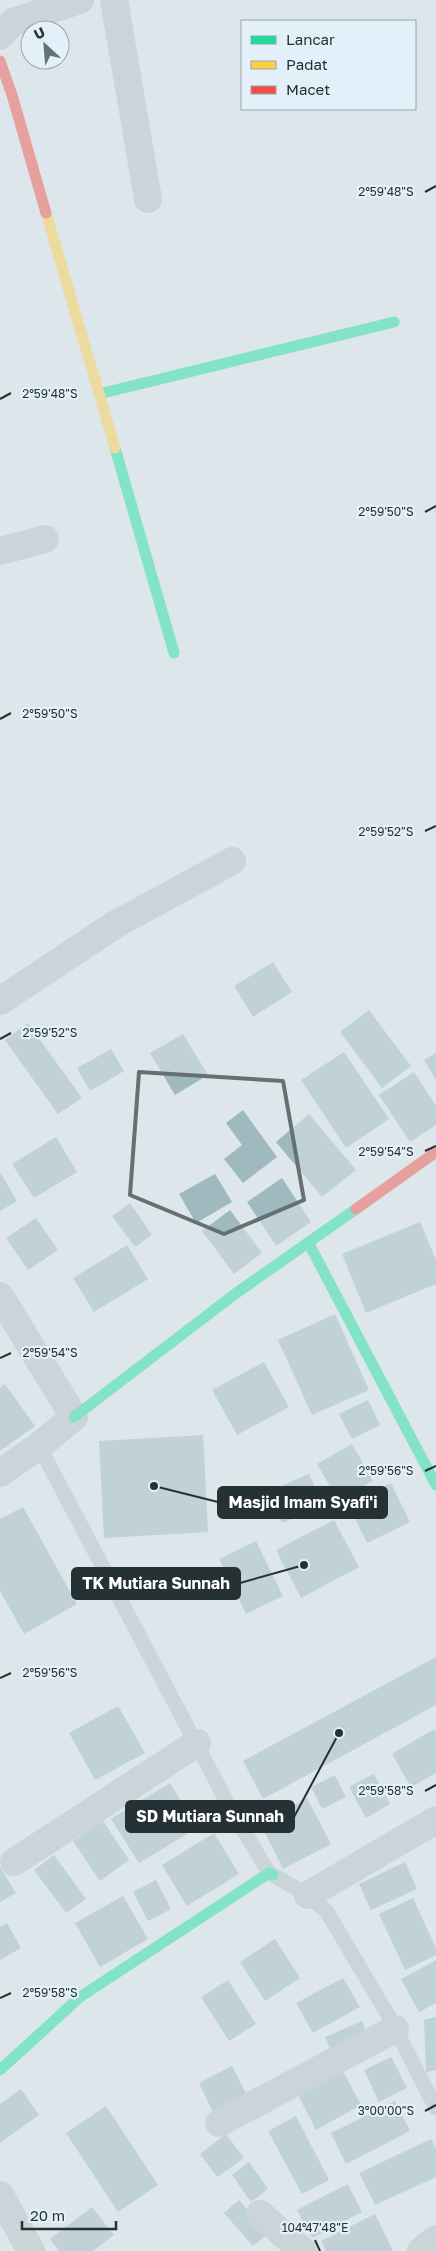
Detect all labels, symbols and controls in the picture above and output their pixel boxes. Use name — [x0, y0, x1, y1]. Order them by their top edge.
north arrow — [20, 20, 70, 70]
legend — [241, 20, 416, 110]
text: U — [31, 23, 47, 43]
text: Lancar — [286, 30, 335, 48]
text: Padat — [286, 55, 328, 73]
text: Macet — [286, 80, 330, 98]
text: 2°59'48"S — [358, 184, 414, 199]
text: 2°59'48"S — [22, 386, 78, 401]
text: 2°59'50"S — [358, 504, 414, 519]
text: 2°59'50"S — [22, 706, 78, 721]
text: 2°59'52"S — [359, 824, 414, 839]
text: 2°59'52"S — [23, 1025, 78, 1040]
text: 2°59'54"S — [358, 1144, 414, 1159]
text: 2°59'54"S — [22, 1345, 78, 1360]
text: 2°59'56"S — [358, 1463, 414, 1478]
callout: Masjid Imam Syafi'i — [218, 1487, 387, 1518]
text: Masjid Imam Syafi'i — [228, 1492, 378, 1512]
callout: TK Mutiara Sunnah — [72, 1568, 240, 1599]
text: TK Mutiara Sunnah — [82, 1573, 230, 1593]
text: 2°59'56"S — [22, 1665, 78, 1680]
text: 2°59'58"S — [358, 1783, 414, 1798]
callout: SD Mutiara Sunnah — [126, 1801, 294, 1832]
text: SD Mutiara Sunnah — [136, 1806, 284, 1826]
text: 2°59'58"S — [22, 1985, 78, 2000]
text: 3°00'00"S — [358, 2103, 415, 2118]
scale bar — [22, 2198, 116, 2230]
text: 20 m — [30, 2206, 65, 2224]
text: 104°47'48"E — [282, 2220, 348, 2235]

